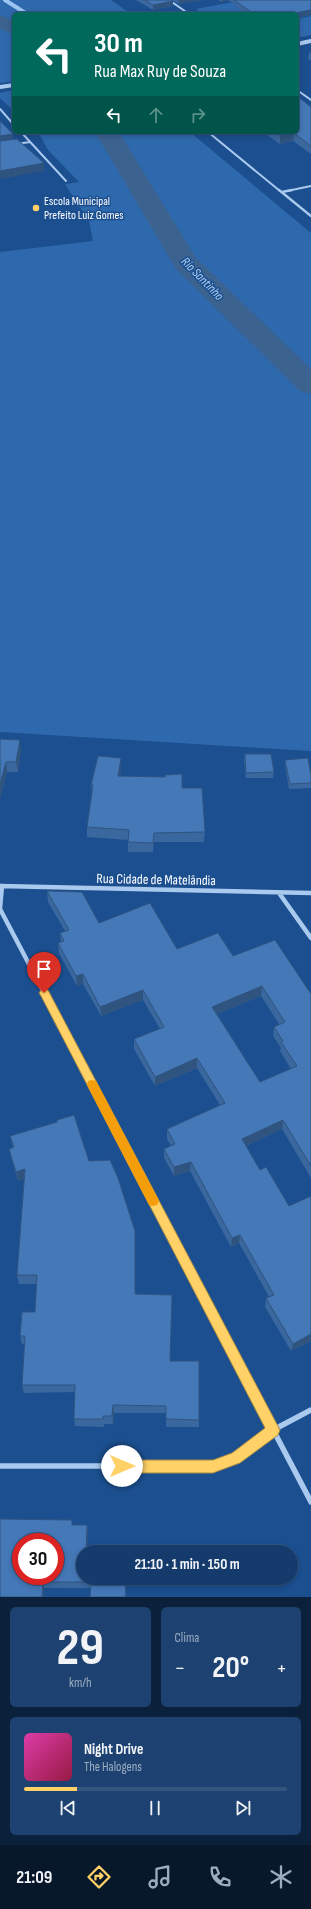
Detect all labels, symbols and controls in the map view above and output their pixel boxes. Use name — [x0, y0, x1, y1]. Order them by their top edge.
text: 30 m — [94, 27, 143, 60]
icon: left — [28, 28, 80, 80]
text: Rua Max Ruy de Souza — [94, 61, 226, 82]
icon: left — [103, 104, 125, 126]
icon: ahead — [145, 104, 167, 126]
icon: right — [187, 104, 209, 126]
place label: Escola Municipal Prefeito Luiz Gomes — [44, 194, 124, 223]
marker: Escola Municipal Prefeito Luiz Gomes — [31, 203, 41, 213]
water label: Rio Santinho — [178, 254, 227, 304]
street label: Rua Cidade de Matelândia — [96, 870, 216, 889]
pin — [27, 952, 61, 993]
icon: arrive — [33, 958, 55, 980]
position arrow — [101, 1445, 143, 1487]
speed limit sign: 30 — [12, 1533, 64, 1585]
text: 21:10 · 1 min · 150 m — [134, 1555, 240, 1574]
text: 29 — [57, 1617, 104, 1680]
text: Clima — [175, 1630, 199, 1646]
text: 20° — [212, 1650, 249, 1686]
text: − — [175, 1655, 185, 1682]
text: + — [276, 1655, 287, 1682]
text: km/h — [69, 1675, 91, 1691]
text: Night Drive — [84, 1740, 143, 1759]
text: The Halogens — [84, 1759, 142, 1775]
icon: previous — [57, 1797, 79, 1819]
icon: pause — [144, 1797, 166, 1819]
icon: next — [232, 1797, 254, 1819]
icon: directions — [85, 1863, 113, 1891]
icon: music — [146, 1863, 174, 1891]
icon: phone — [206, 1863, 234, 1891]
icon: climate — [267, 1863, 295, 1891]
text: 21:09 — [16, 1867, 52, 1888]

